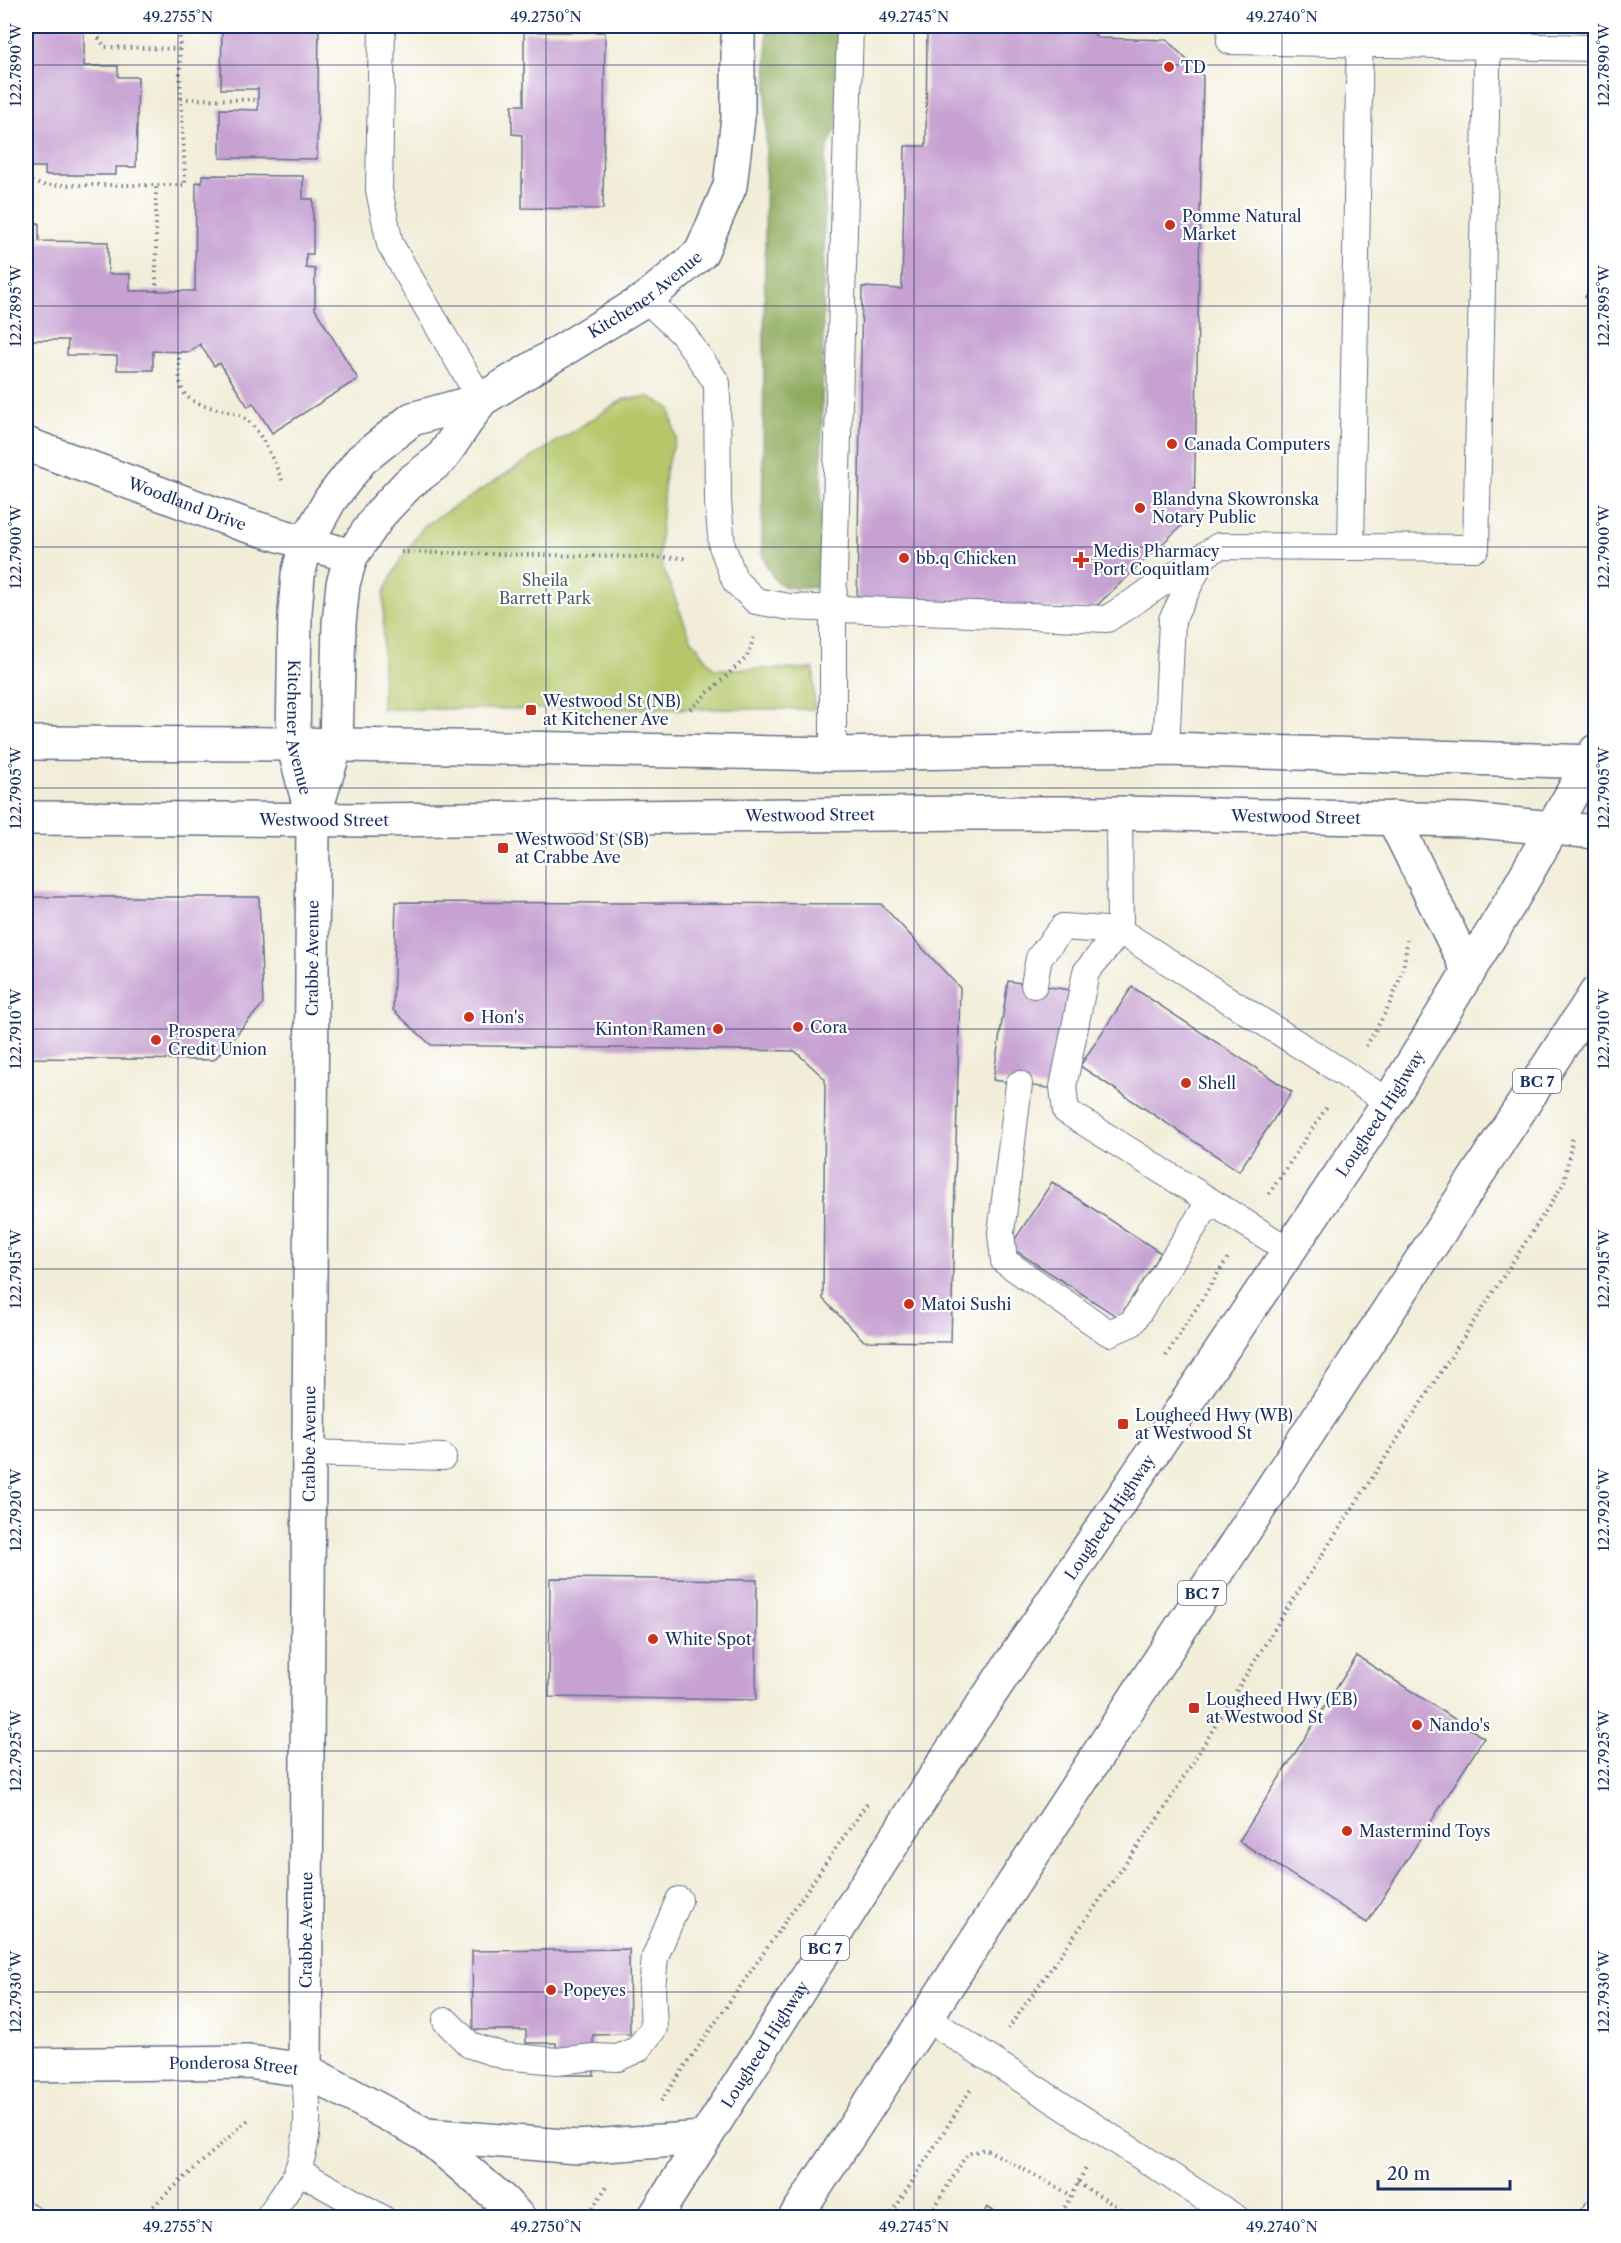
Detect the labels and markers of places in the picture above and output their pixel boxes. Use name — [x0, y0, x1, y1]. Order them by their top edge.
place label: TD — [1181, 57, 1206, 77]
marker: TD — [1162, 60, 1176, 74]
place label: Pomme Natural Market — [1182, 206, 1302, 244]
marker: Pomme Natural Market — [1163, 218, 1177, 232]
place label: Canada Computers — [1184, 434, 1331, 454]
marker: Canada Computers — [1165, 437, 1179, 451]
place label: Blandyna Skowronska Notary Public — [1152, 489, 1319, 527]
marker: Blandyna Skowronska Notary Public — [1133, 501, 1147, 515]
place label: Medis Pharmacy Port Coquitlam — [1093, 541, 1221, 579]
place label: bb.q Chicken — [916, 548, 1017, 568]
marker: bb.q Chicken — [897, 551, 911, 565]
marker: Medis Pharmacy Port Coquitlam — [1074, 553, 1088, 567]
place label: Westwood St (NB) at Kitchener Ave — [542, 691, 681, 729]
marker: Westwood St (NB) at Kitchener Ave — [524, 703, 538, 717]
place label: Westwood St (SB) at Crabbe Ave — [514, 829, 649, 867]
marker: Westwood St (SB) at Crabbe Ave — [496, 841, 510, 855]
place label: Hon's — [481, 1007, 524, 1027]
marker: Hon's — [462, 1010, 476, 1024]
place label: Cora — [810, 1017, 848, 1037]
place label: Kinton Ramen — [595, 1019, 706, 1039]
marker: Cora — [791, 1020, 805, 1034]
place label: Prospera Credit Union — [168, 1021, 267, 1059]
marker: Kinton Ramen — [711, 1022, 725, 1036]
marker: Prospera Credit Union — [149, 1033, 163, 1047]
place label: Shell — [1198, 1073, 1236, 1093]
marker: Shell — [1179, 1076, 1193, 1090]
place label: Matoi Sushi — [921, 1294, 1011, 1314]
marker: Matoi Sushi — [902, 1297, 916, 1311]
place label: Lougheed Hwy (WB) at Westwood St — [1135, 1405, 1293, 1443]
marker: Lougheed Hwy (WB) at Westwood St — [1116, 1417, 1130, 1431]
place label: White Spot — [664, 1629, 752, 1649]
marker: White Spot — [646, 1632, 660, 1646]
place label: Lougheed Hwy (EB) at Westwood St — [1206, 1689, 1358, 1727]
marker: Lougheed Hwy (EB) at Westwood St — [1187, 1701, 1201, 1715]
place label: Nando's — [1429, 1715, 1490, 1735]
marker: Nando's — [1410, 1718, 1424, 1732]
place label: Mastermind Toys — [1359, 1821, 1490, 1841]
marker: Mastermind Toys — [1340, 1824, 1354, 1838]
place label: Popeyes — [563, 1980, 626, 2000]
marker: Popeyes — [544, 1983, 558, 1997]

